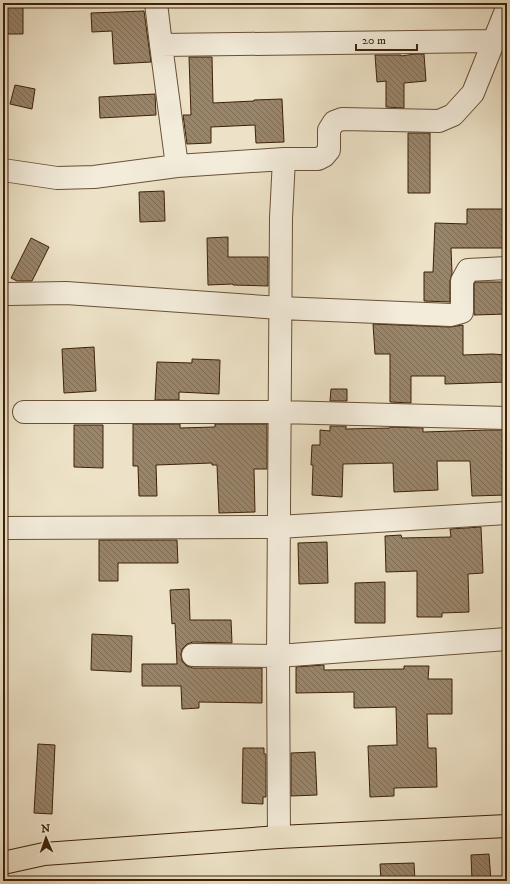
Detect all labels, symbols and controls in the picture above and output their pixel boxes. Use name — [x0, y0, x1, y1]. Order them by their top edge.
scale bar — [356, 26, 417, 52]
text: 20 m — [362, 33, 386, 48]
north arrow — [26, 818, 66, 858]
text: N — [41, 822, 50, 836]

